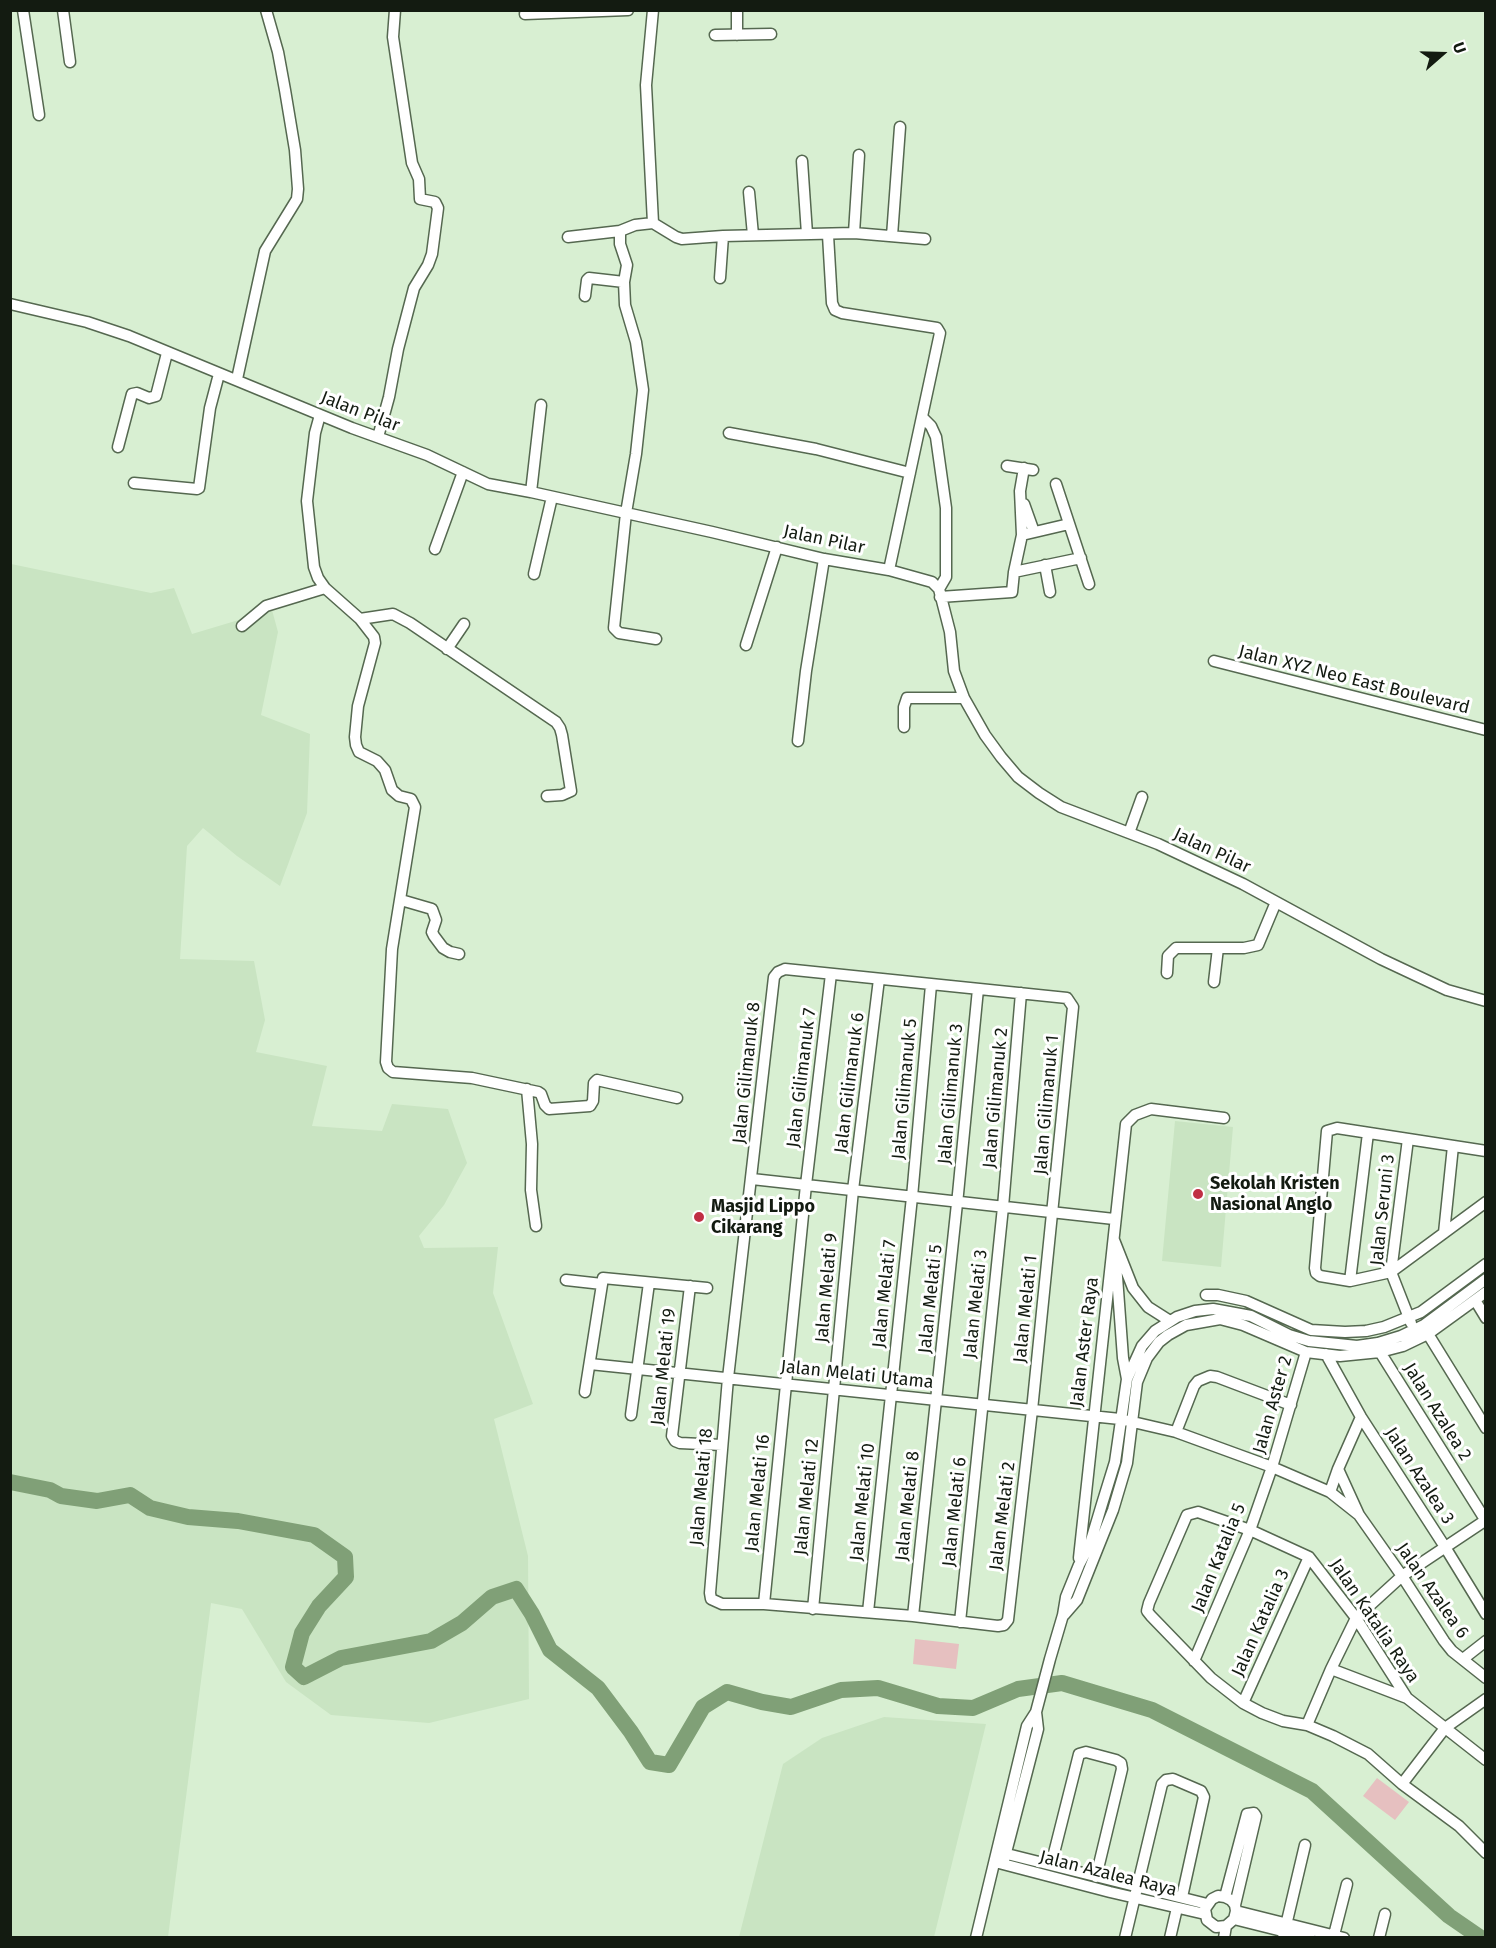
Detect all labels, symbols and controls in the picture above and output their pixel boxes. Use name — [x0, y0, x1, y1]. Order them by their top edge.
north arrow — [1412, 24, 1472, 84]
text: U — [1449, 40, 1470, 56]
street label: Jalan Pilar — [317, 387, 403, 437]
street label: Jalan Pilar — [781, 521, 867, 559]
street label: Jalan XYZ Neo East Boulevard — [1236, 641, 1472, 719]
street label: Jalan Pilar — [1170, 824, 1254, 878]
street label: Jalan Gilimanuk 8 — [729, 1001, 765, 1145]
street label: Jalan Gilimanuk 7 — [783, 1007, 821, 1149]
street label: Jalan Gilimanuk 6 — [831, 1011, 869, 1155]
street label: Jalan Gilimanuk 5 — [888, 1018, 922, 1160]
street label: Jalan Gilimanuk 3 — [934, 1023, 968, 1165]
street label: Jalan Gilimanuk 2 — [979, 1027, 1013, 1169]
street label: Jalan Gilimanuk 1 — [1030, 1034, 1064, 1176]
street label: Jalan Seruni 3 — [1366, 1153, 1400, 1267]
place label: Sekolah Kristen Nasional Anglo — [1210, 1173, 1340, 1216]
marker: Sekolah Kristen Nasional Anglo — [1191, 1187, 1205, 1201]
place label: Masjid Lippo Cikarang — [711, 1196, 815, 1238]
marker: Masjid Lippo Cikarang — [692, 1210, 706, 1224]
street label: Jalan Melati 9 — [811, 1232, 843, 1344]
street label: Jalan Melati 7 — [869, 1239, 901, 1349]
street label: Jalan Melati 5 — [915, 1243, 947, 1355]
street label: Jalan Melati 3 — [960, 1248, 992, 1360]
street label: Jalan Melati 1 — [1010, 1254, 1042, 1364]
street label: Jalan Aster Raya — [1066, 1276, 1104, 1408]
street label: Jalan Melati 19 — [647, 1307, 681, 1427]
street label: Jalan Aster 2 — [1249, 1354, 1297, 1456]
street label: Jalan Melati Utama — [779, 1356, 935, 1394]
street label: Jalan Azalea 2 — [1398, 1359, 1476, 1465]
street label: Jalan Azalea 3 — [1380, 1423, 1458, 1529]
street label: Jalan Melati 18 — [686, 1427, 718, 1547]
street label: Jalan Melati 16 — [741, 1433, 775, 1553]
street label: Jalan Melati 12 — [790, 1438, 824, 1556]
street label: Jalan Melati 10 — [846, 1442, 880, 1562]
street label: Jalan Melati 8 — [891, 1450, 925, 1562]
street label: Jalan Melati 6 — [939, 1456, 971, 1568]
street label: Jalan Melati 2 — [986, 1460, 1020, 1572]
street label: Jalan Katalia 5 — [1187, 1500, 1251, 1616]
street label: Jalan Azalea 6 — [1391, 1539, 1473, 1643]
street label: Jalan Katalia Raya — [1324, 1555, 1424, 1687]
street label: Jalan Katalia 3 — [1228, 1566, 1294, 1680]
street label: Jalan Azalea Raya — [1037, 1846, 1179, 1902]

